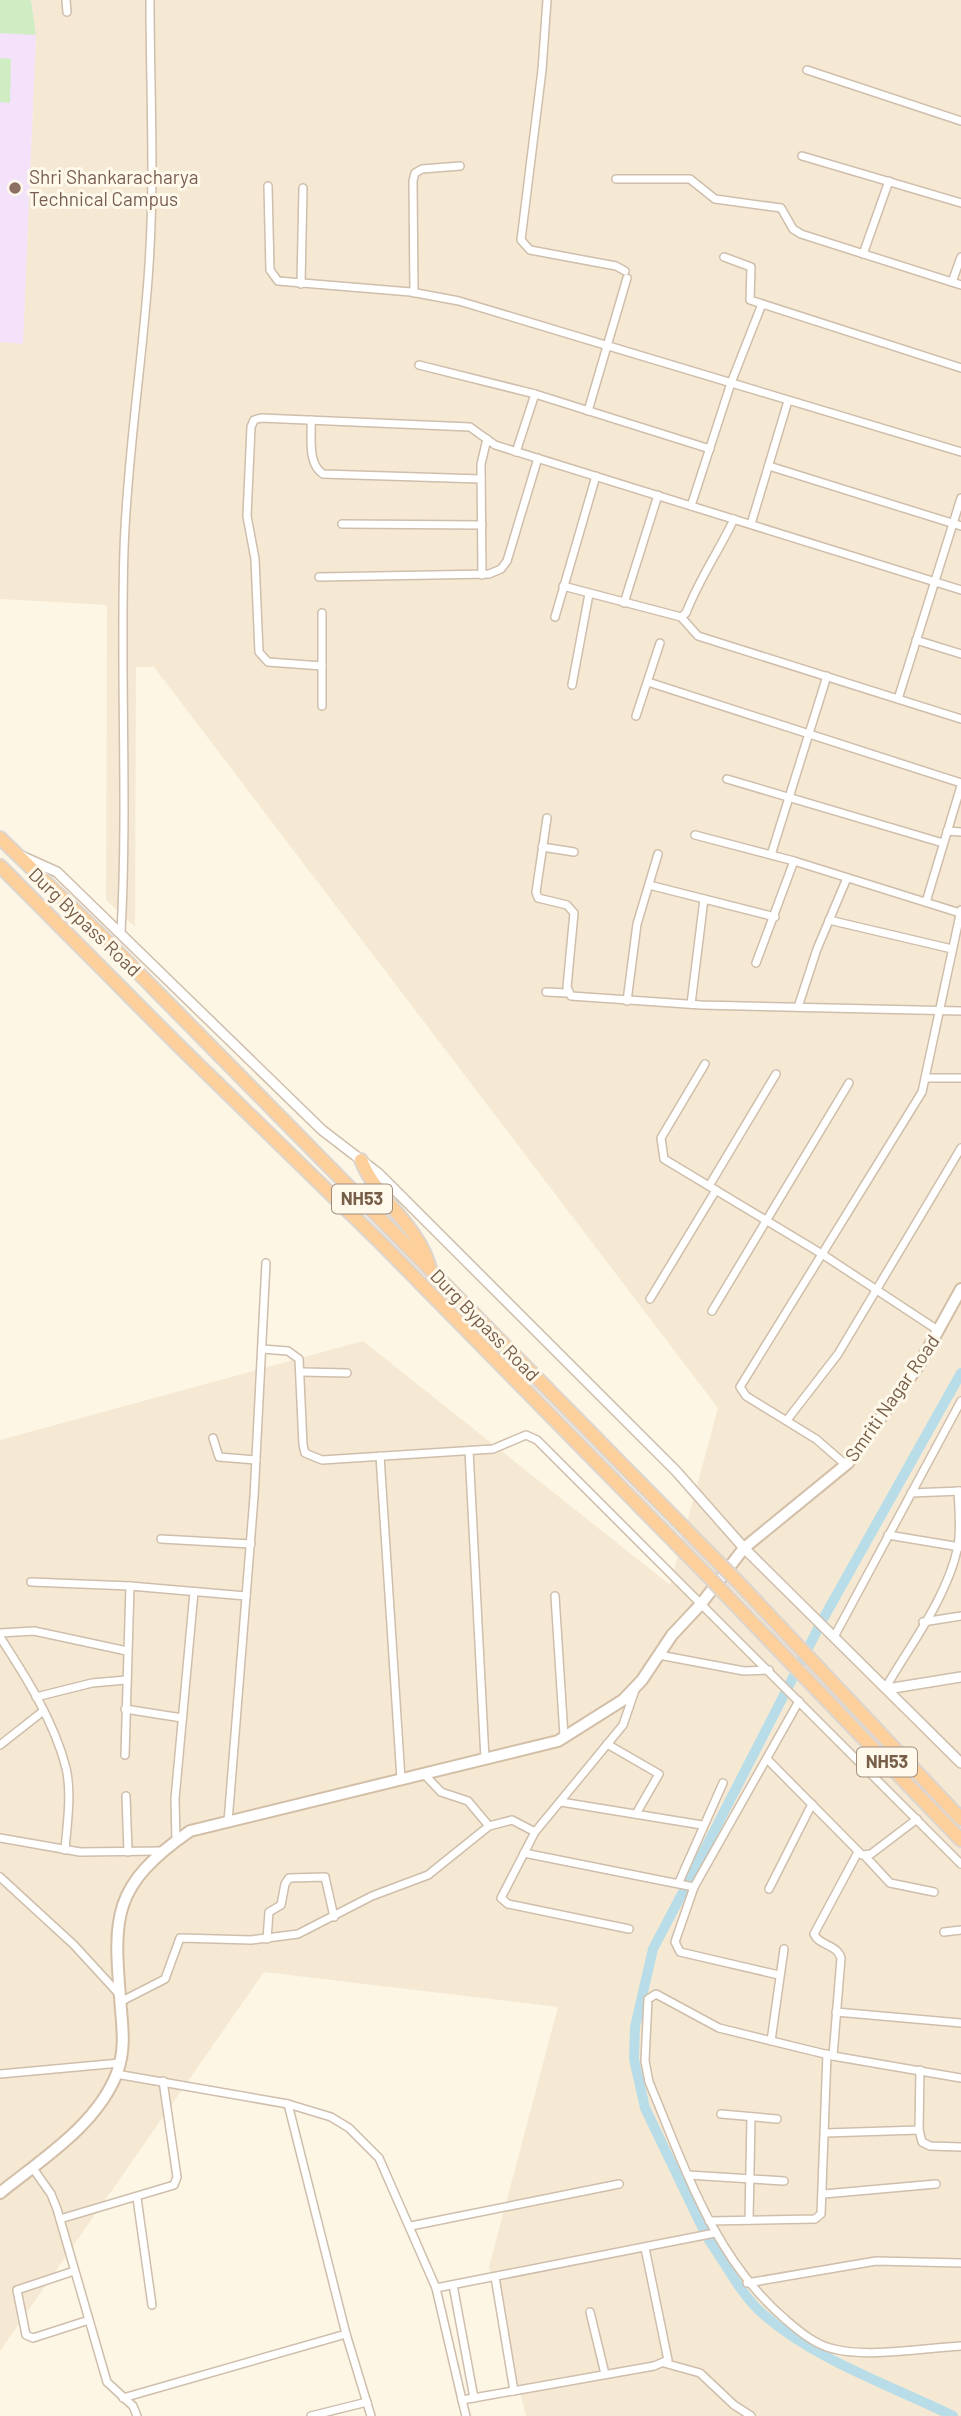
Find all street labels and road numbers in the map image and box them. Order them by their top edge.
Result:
street label: Durg Bypass Road [25,862,146,981]
road number: NH53 [332,1184,392,1214]
street label: Durg Bypass Road [426,1264,545,1385]
street label: Smriti Nagar Road [839,1330,944,1465]
road number: NH53 [857,1748,917,1777]

